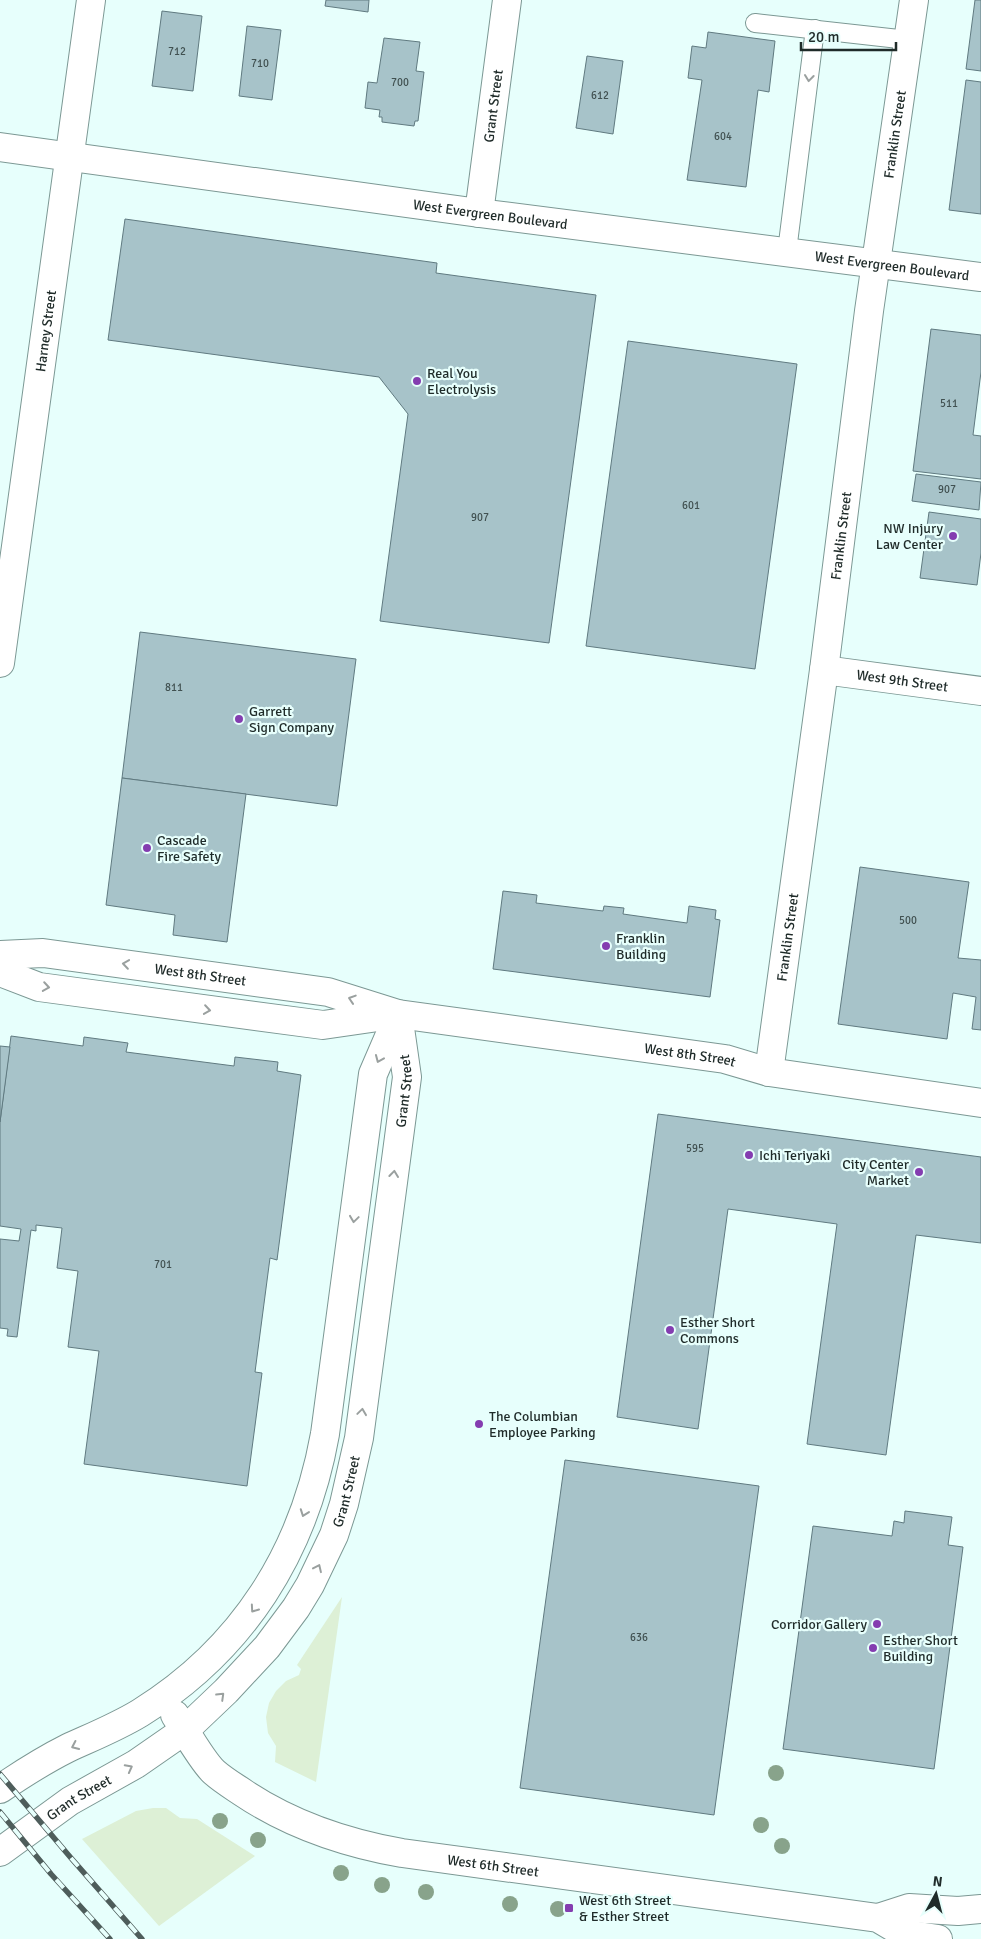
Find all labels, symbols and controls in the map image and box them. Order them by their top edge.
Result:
scale bar [801,20,896,52]
text: 20 m [808,28,839,46]
house number: 712 [168,45,186,58]
house number: 710 [251,57,269,70]
street label: Grant Street [480,68,506,143]
one-way arrow [804,74,815,82]
house number: 700 [391,76,409,89]
house number: 612 [591,89,609,102]
street label: Franklin Street [880,89,909,180]
house number: 604 [714,130,732,143]
street label: West Evergreen Boulevard [412,196,569,233]
street label: West Evergreen Boulevard [814,247,970,284]
street label: Harney Street [32,289,60,373]
place label: Real You Electrolysis [427,365,496,398]
marker: Real You Electrolysis [411,375,423,387]
house number: 511 [940,397,958,410]
house number: 907 [938,483,956,496]
street label: Franklin Street [827,491,855,581]
house number: 601 [682,499,700,512]
house number: 907 [471,511,489,524]
place label: NW Injury Law Center [876,520,944,553]
marker: NW Injury Law Center [947,530,959,542]
street label: West 9th Street [855,666,949,695]
house number: 811 [165,681,183,694]
place label: Garrett Sign Company [249,703,334,736]
marker: Garrett Sign Company [233,713,245,725]
place label: Cascade Fire Safety [157,832,221,865]
marker: Cascade Fire Safety [141,842,153,854]
street label: Franklin Street [773,892,802,982]
house number: 500 [899,914,917,927]
place label: Franklin Building [616,930,666,963]
marker: Franklin Building [600,940,612,952]
one-way arrow [122,959,130,970]
street label: West 8th Street [154,960,247,989]
one-way arrow [42,982,51,992]
one-way arrow [348,995,356,1005]
one-way arrow [203,1004,211,1014]
street label: West 8th Street [643,1040,738,1070]
street label: Grant Street [392,1053,416,1128]
one-way arrow [375,1054,386,1063]
house number: 595 [686,1142,704,1155]
place label: Ichi Teriyaki [759,1147,830,1164]
marker: Ichi Teriyaki [743,1149,755,1161]
place label: City Center Market [842,1156,910,1189]
marker: City Center Market [913,1166,925,1178]
one-way arrow [388,1170,399,1178]
one-way arrow [349,1215,359,1223]
house number: 701 [154,1258,172,1271]
place label: Esther Short Commons [680,1314,755,1347]
marker: Esther Short Commons [664,1324,676,1336]
one-way arrow [356,1408,367,1416]
place label: The Columbian Employee Parking [489,1408,596,1441]
marker: The Columbian Employee Parking [473,1418,485,1430]
street label: Grant Street [329,1454,363,1529]
one-way arrow [300,1508,310,1517]
one-way arrow [312,1564,323,1573]
one-way arrow [251,1603,260,1613]
place label: Corridor Gallery [771,1616,867,1633]
marker: Corridor Gallery [871,1618,883,1630]
house number: 636 [630,1631,648,1644]
place label: Esther Short Building [883,1632,958,1665]
marker: Esther Short Building [867,1642,879,1654]
one-way arrow [215,1693,224,1702]
one-way arrow [71,1739,80,1750]
one-way arrow [124,1764,133,1774]
street label: Grant Street [43,1771,114,1824]
street label: West 6th Street [446,1851,540,1880]
north arrow [911,1869,961,1919]
text: N [932,1873,943,1891]
place label: West 6th Street & Esther Street [579,1892,671,1925]
marker: West 6th Street & Esther Street [563,1902,575,1914]

